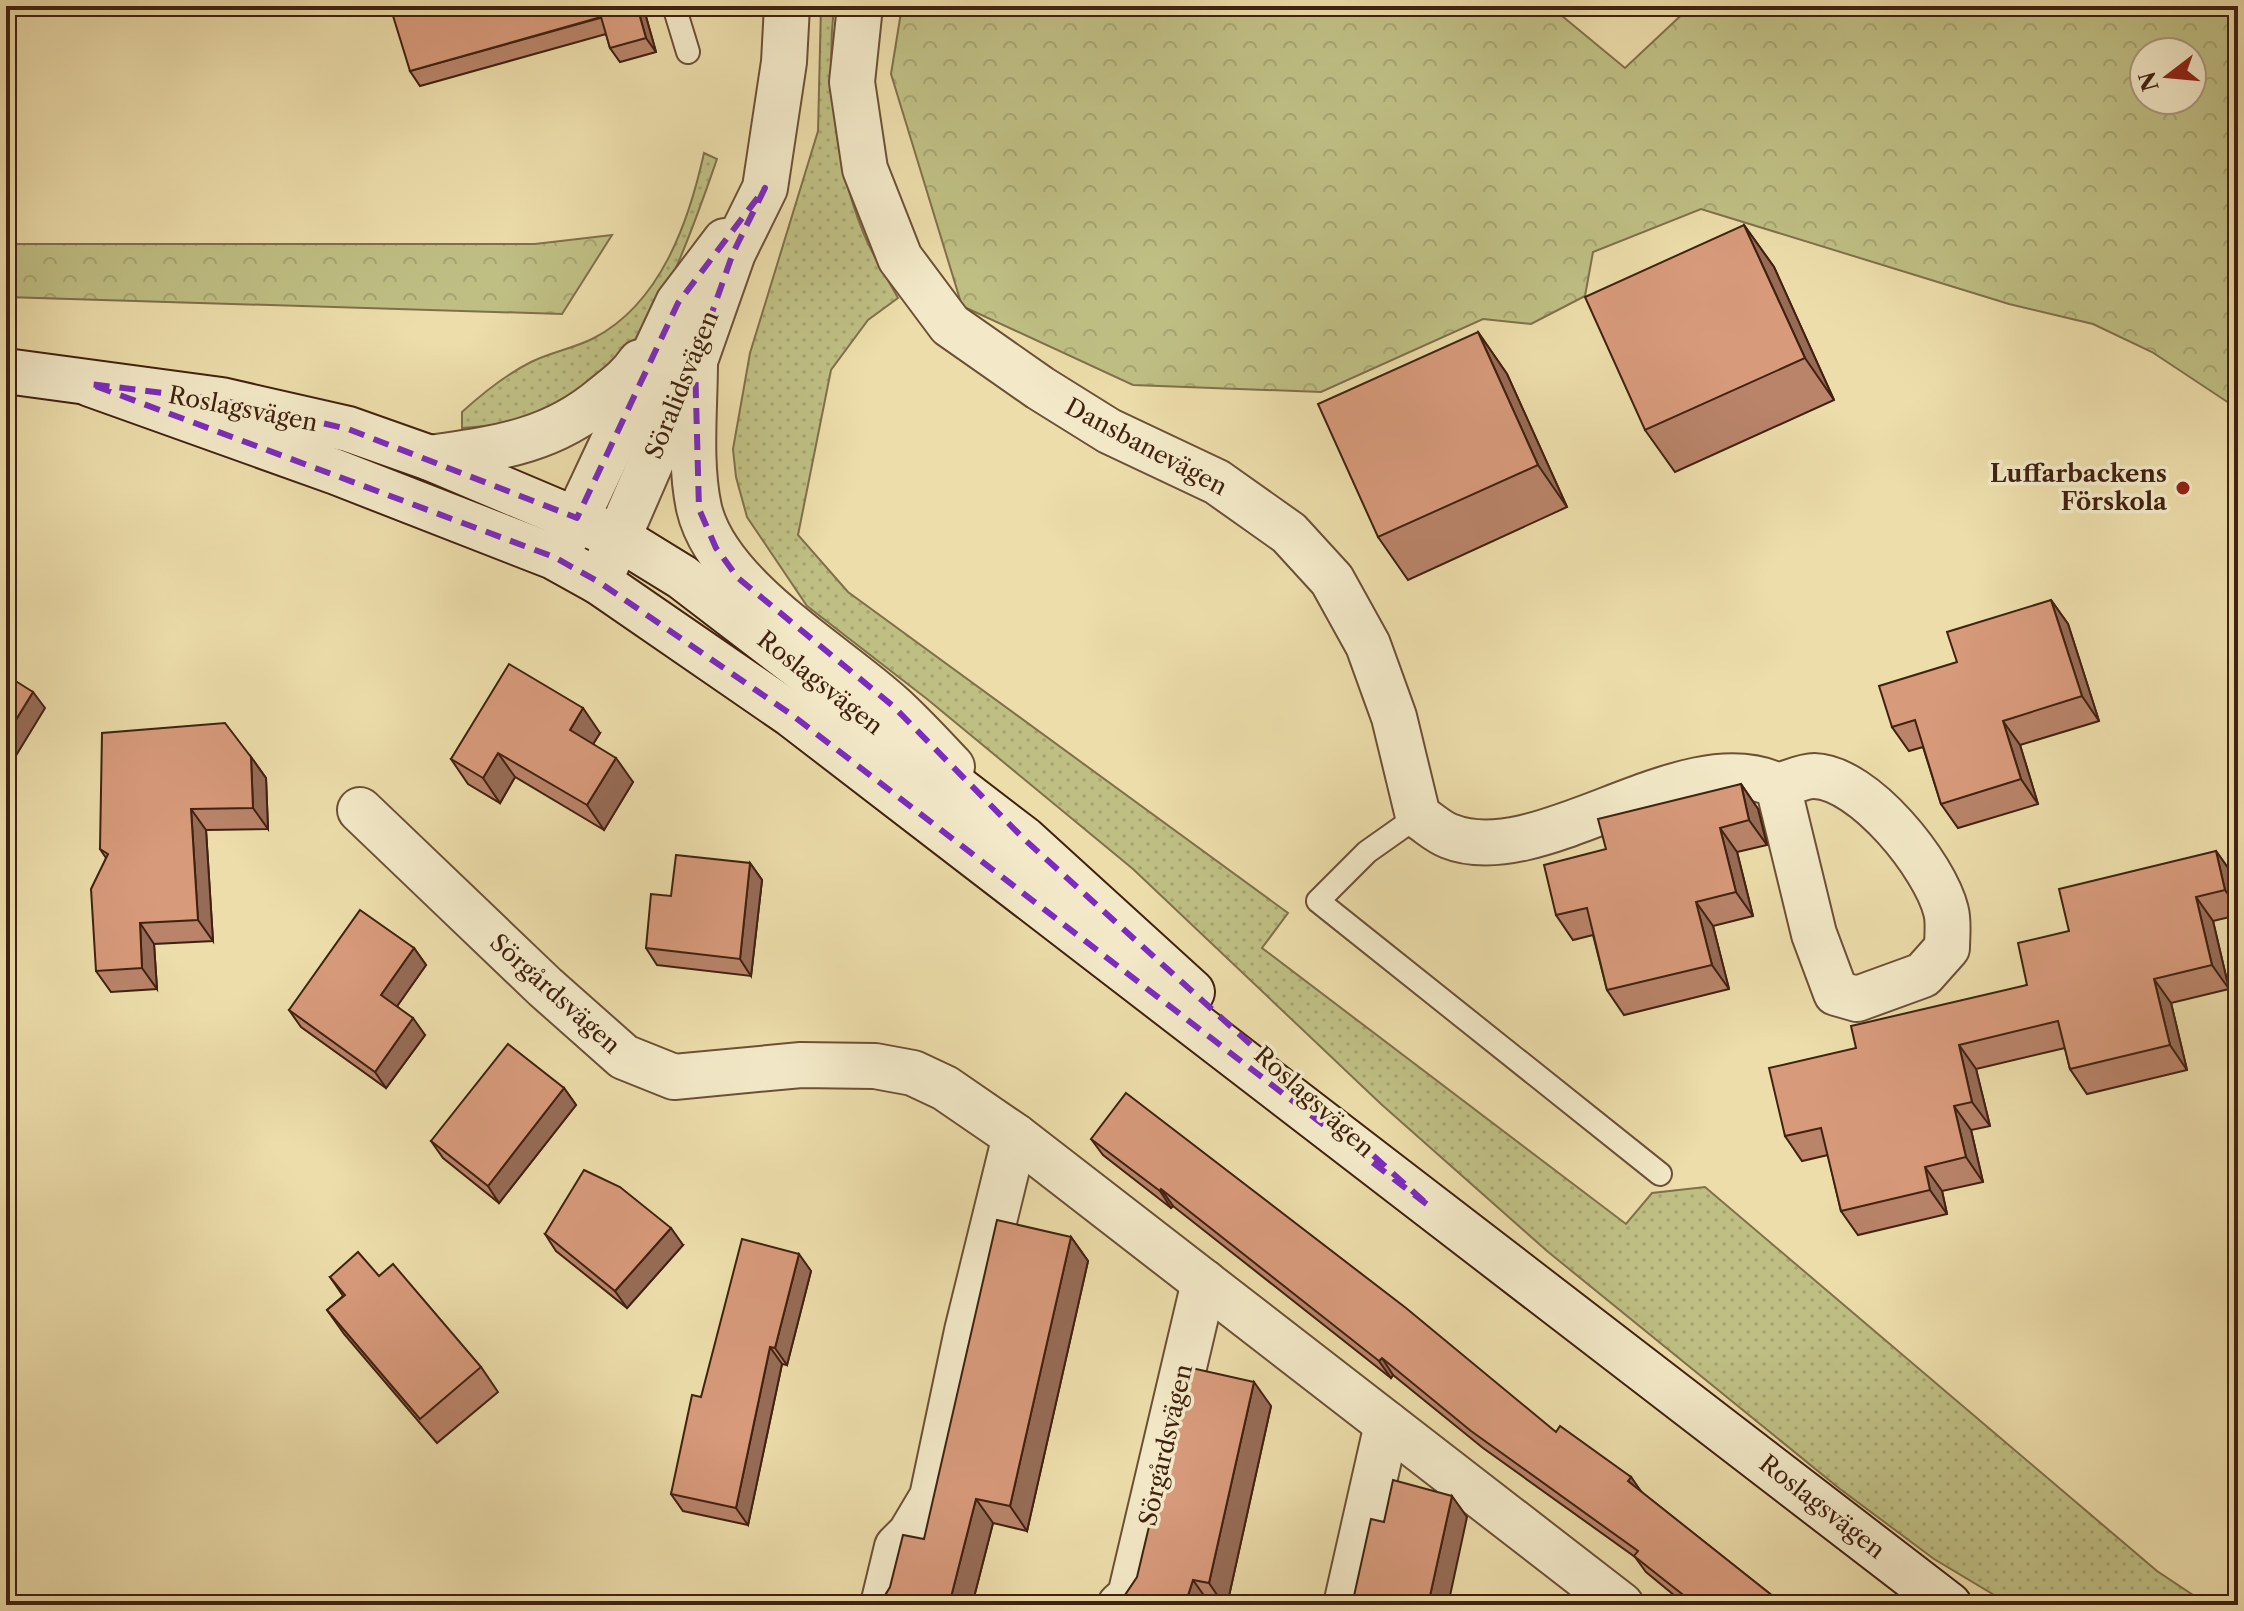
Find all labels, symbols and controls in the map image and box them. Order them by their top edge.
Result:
north arrow [2128,36,2208,116]
text: N [2134,68,2165,94]
street label: Söralidsvägen [639,307,724,463]
street label: Roslagsvägen [166,380,320,437]
street label: Dansbanevägen [1061,392,1232,501]
place label: Luffarbackens Förskola [1990,459,2168,516]
marker: Luffarbackens Förskola [2174,479,2192,497]
street label: Roslagsvägen [752,625,889,741]
street label: Sörgårdsvägen [484,928,626,1060]
street label: Roslagsvägen [1248,1040,1380,1163]
street label: Sörgårdsvägen [1133,1361,1198,1529]
street label: Roslagsvägen [1754,1449,1891,1565]

